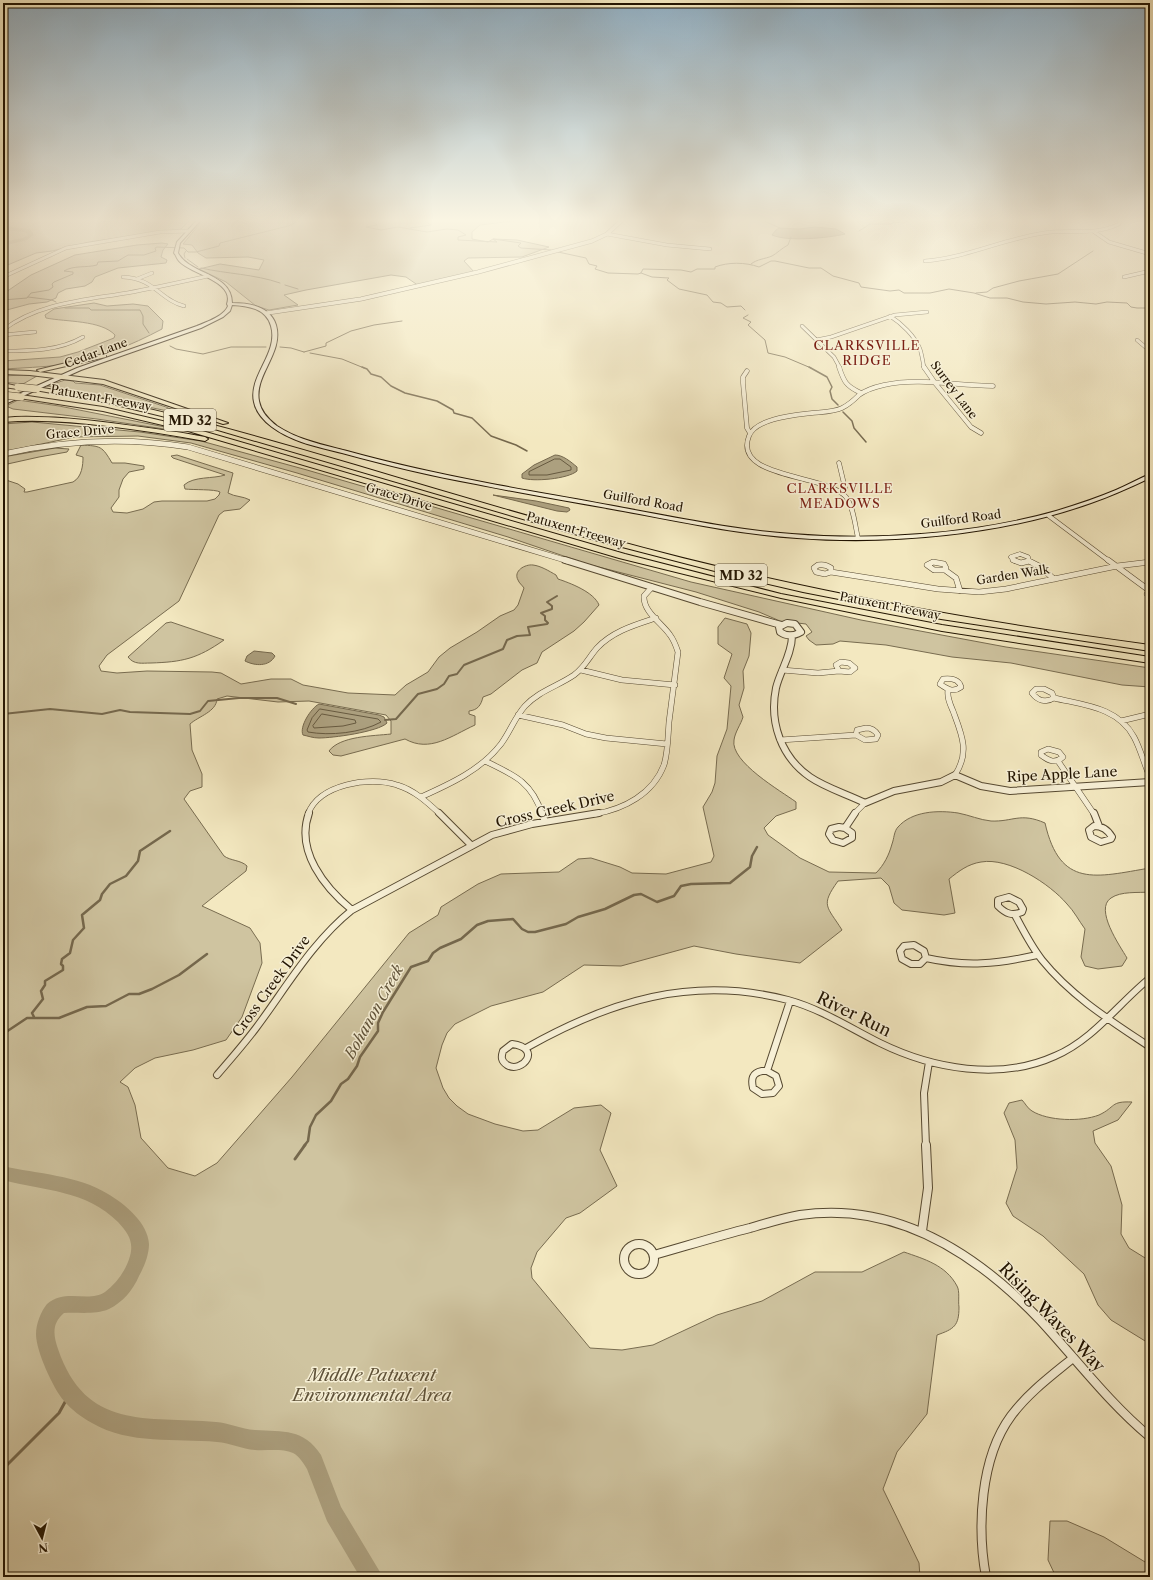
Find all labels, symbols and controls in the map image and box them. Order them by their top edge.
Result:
street label: Cedar Lane [62,334,130,371]
district label: CLARKSVILLE RIDGE [814,337,920,368]
street label: Surrey Lane [928,358,981,422]
street label: Patuxent Freeway [49,381,153,414]
road number: MD 32 [164,409,216,431]
street label: Grace Drive [45,421,115,442]
street label: Grace Drive [364,479,434,514]
district label: CLARKSVILLE MEADOWS [787,480,893,511]
street label: Guilford Road [602,486,685,515]
street label: Guilford Road [920,506,1003,531]
street label: Patuxent Freeway [525,508,628,551]
street label: Garden Walk [975,561,1052,588]
road number: MD 32 [715,564,767,586]
street label: Patuxent Freeway [838,588,942,623]
street label: Ripe Apple Lane [1006,762,1118,786]
street label: Cross Creek Drive [494,787,616,831]
street label: Cross Creek Drive [228,932,314,1040]
water label: Bohanon Creek [339,961,407,1063]
street label: River Run [813,987,895,1041]
street label: Rising Waves Way [995,1258,1110,1376]
park label: Middle Patuxent Environmental Area [290,1365,452,1405]
north arrow [22,1518,62,1558]
text: N [37,1540,49,1556]

